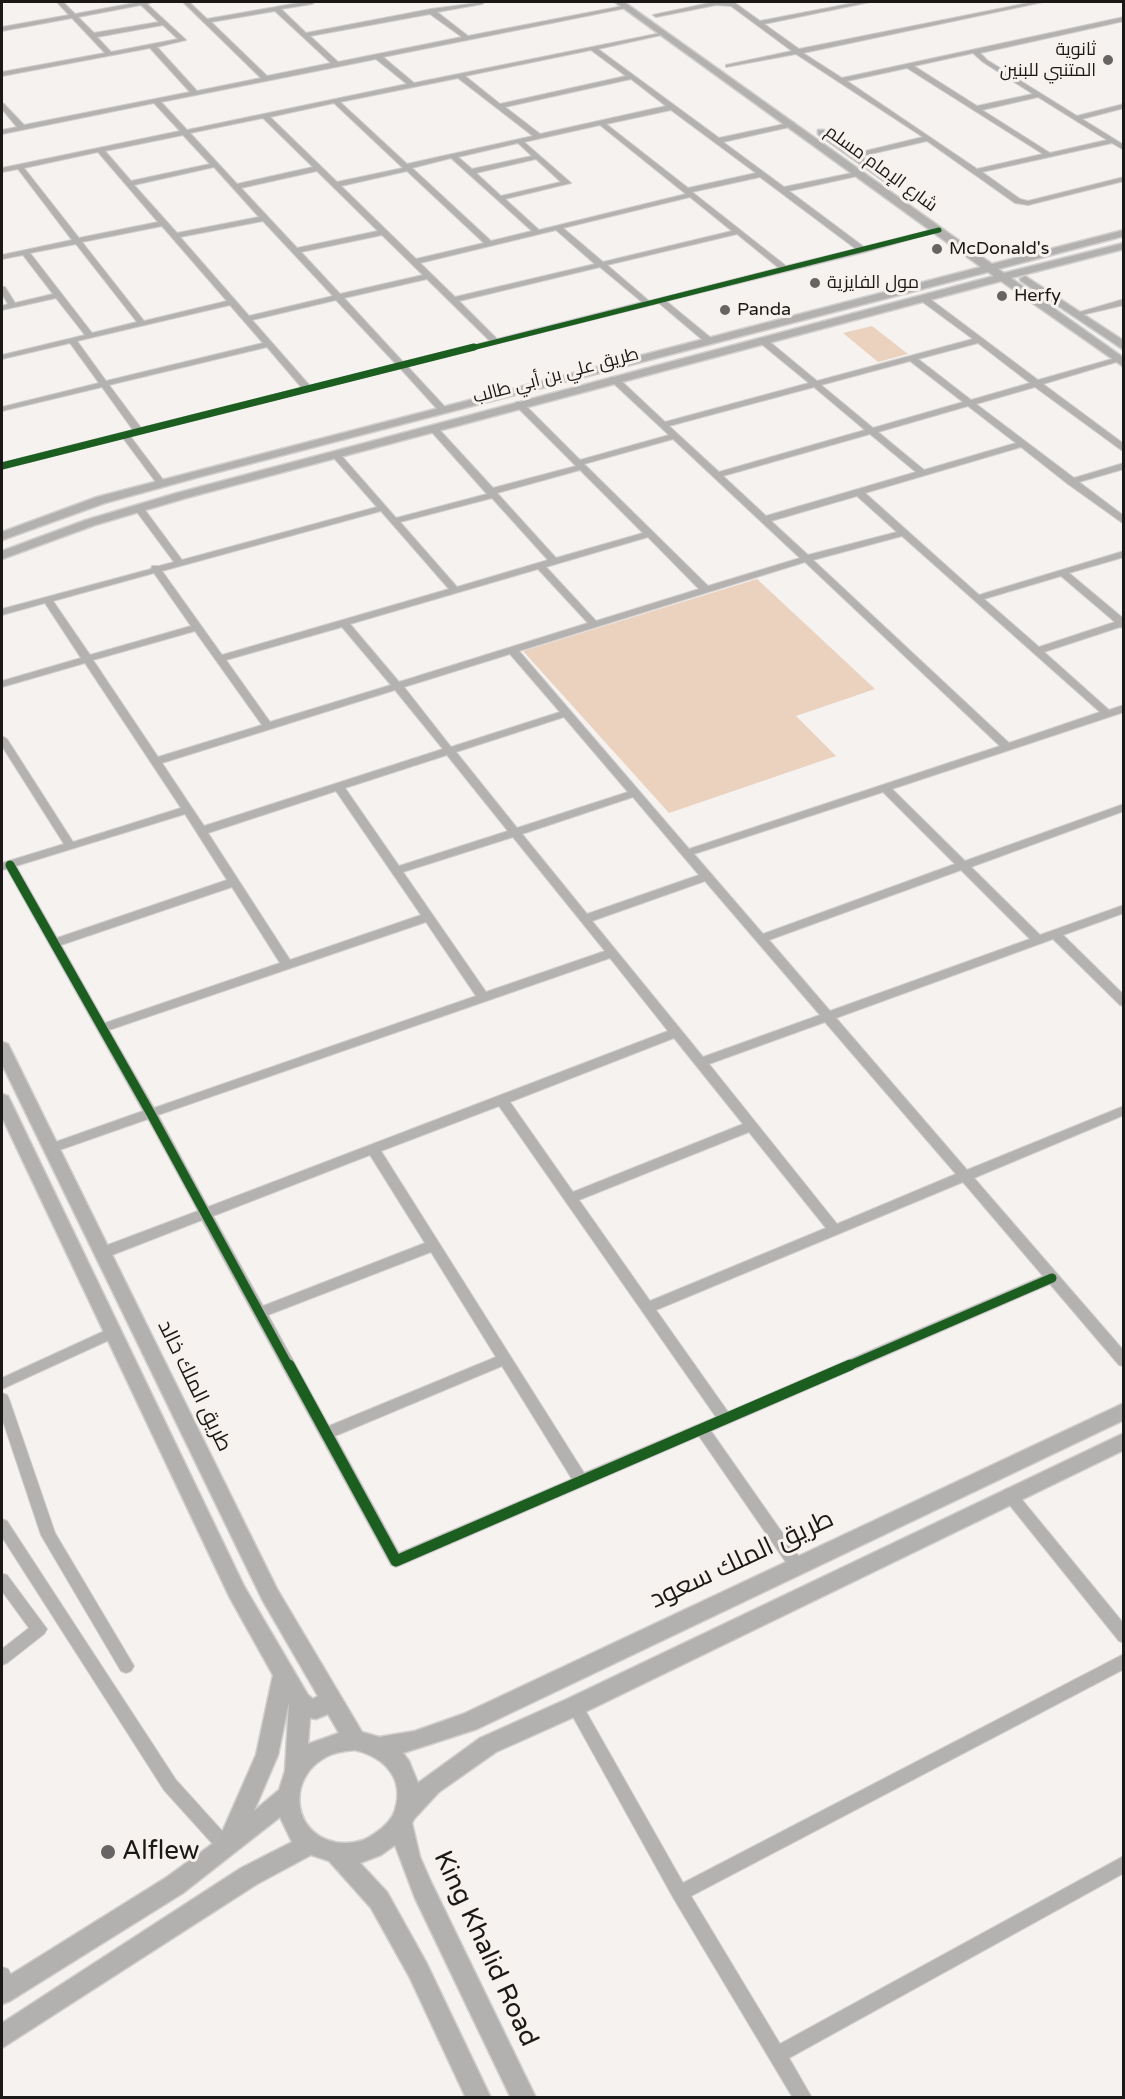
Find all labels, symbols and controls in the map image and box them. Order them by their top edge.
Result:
place label: ثانوية المتنبي للبنين [1000,39,1096,82]
marker: ثانوية المتنبي للبنين [1101,53,1115,67]
street label: شارع الإمام مسلم [821,121,941,217]
place label: McDonald's [949,238,1049,260]
marker: McDonald's [930,242,944,256]
place label: مول الفايزية [827,272,919,294]
marker: مول الفايزية [808,276,822,290]
place label: Herfy [1014,285,1061,307]
marker: Herfy [995,289,1009,303]
place label: Panda [737,299,791,321]
marker: Panda [718,303,732,317]
street label: طريق علي بن أبي طالب [471,343,641,409]
street label: طريق الملك خالد [151,1316,237,1456]
street label: طريق الملك سعود [645,1504,839,1616]
place label: Alflew [122,1836,199,1868]
marker: Alflew [99,1843,117,1861]
street label: King Khalid Road [426,1846,544,2052]

